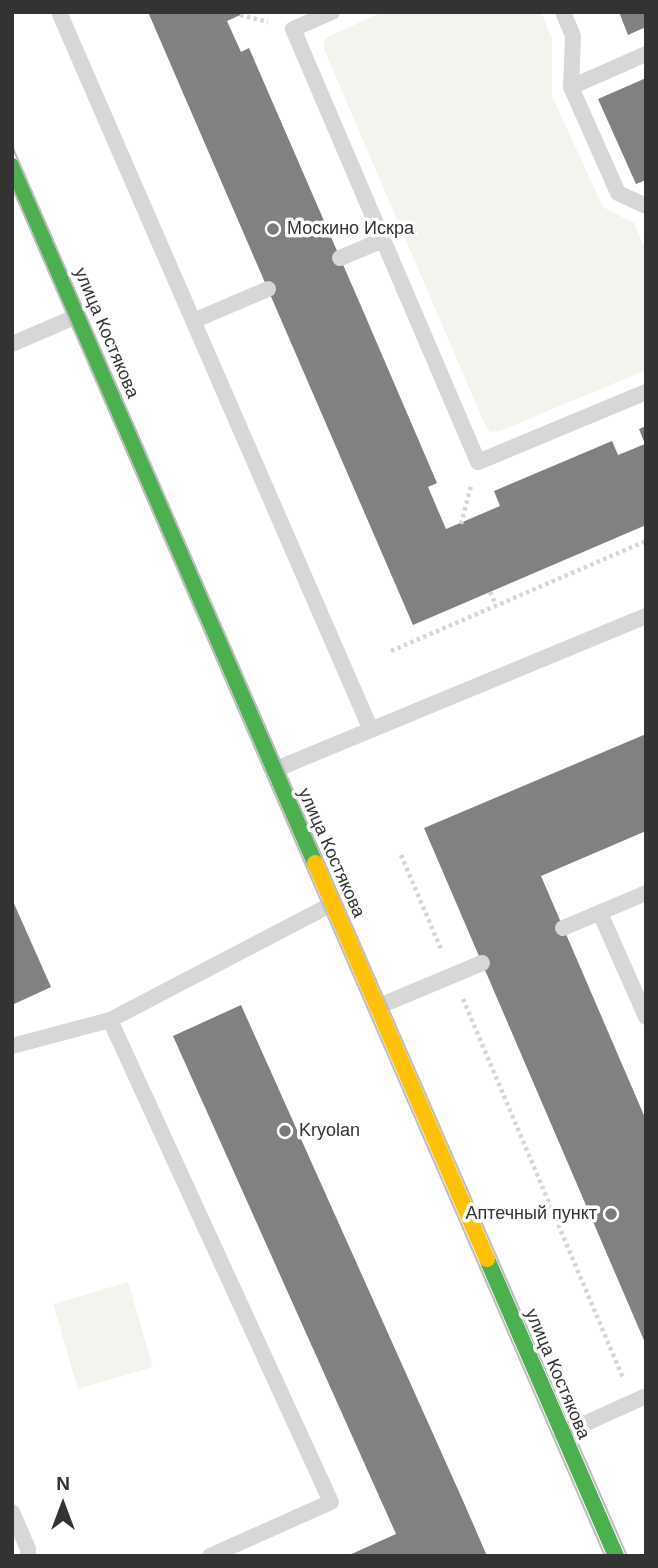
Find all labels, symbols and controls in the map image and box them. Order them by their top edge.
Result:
place label: Москино Искра [287,218,414,240]
marker: Москино Искра [265,221,281,237]
street label: улица Костякова [69,265,143,401]
street label: улица Костякова [293,785,369,921]
place label: Kryolan [299,1120,360,1142]
marker: Kryolan [277,1123,293,1139]
place label: Аптечный пункт [465,1203,597,1225]
marker: Аптечный пункт [603,1206,619,1222]
street label: улица Костякова [520,1306,594,1442]
north arrow [28,1470,98,1540]
text: N [56,1473,70,1494]

